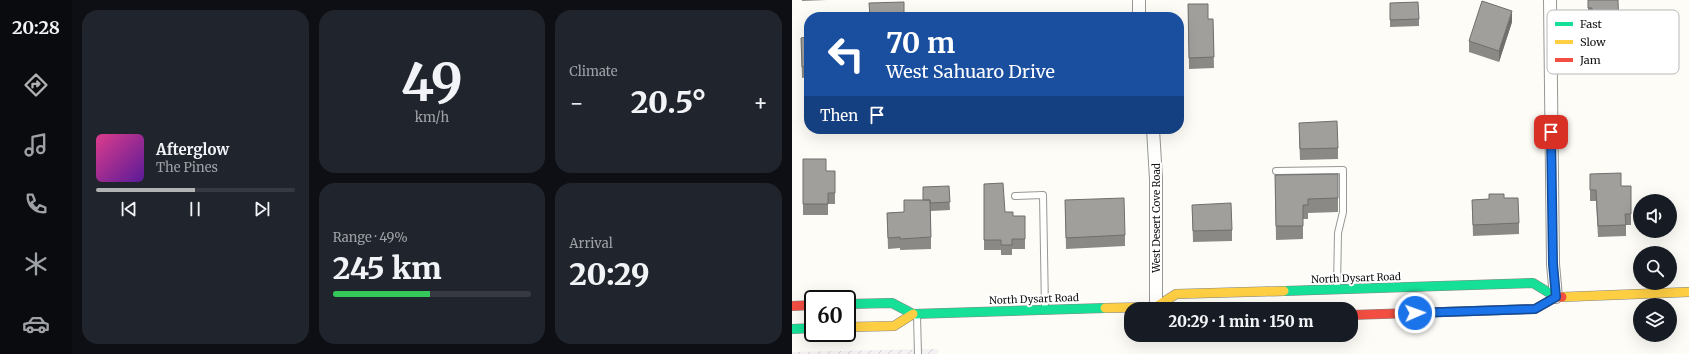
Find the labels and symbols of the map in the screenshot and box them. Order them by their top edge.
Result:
legend [1547,10,1679,74]
text: Fast [1580,17,1603,31]
text: Slow [1580,35,1606,49]
text: Jam [1579,53,1601,67]
pin [1534,115,1568,149]
street label: West Desert Cove Road [1150,163,1163,274]
street label: North Dysart Road [1311,270,1401,286]
speed limit sign: 60 [804,290,856,342]
street label: North Dysart Road [989,291,1079,307]
position arrow [1394,292,1436,334]

